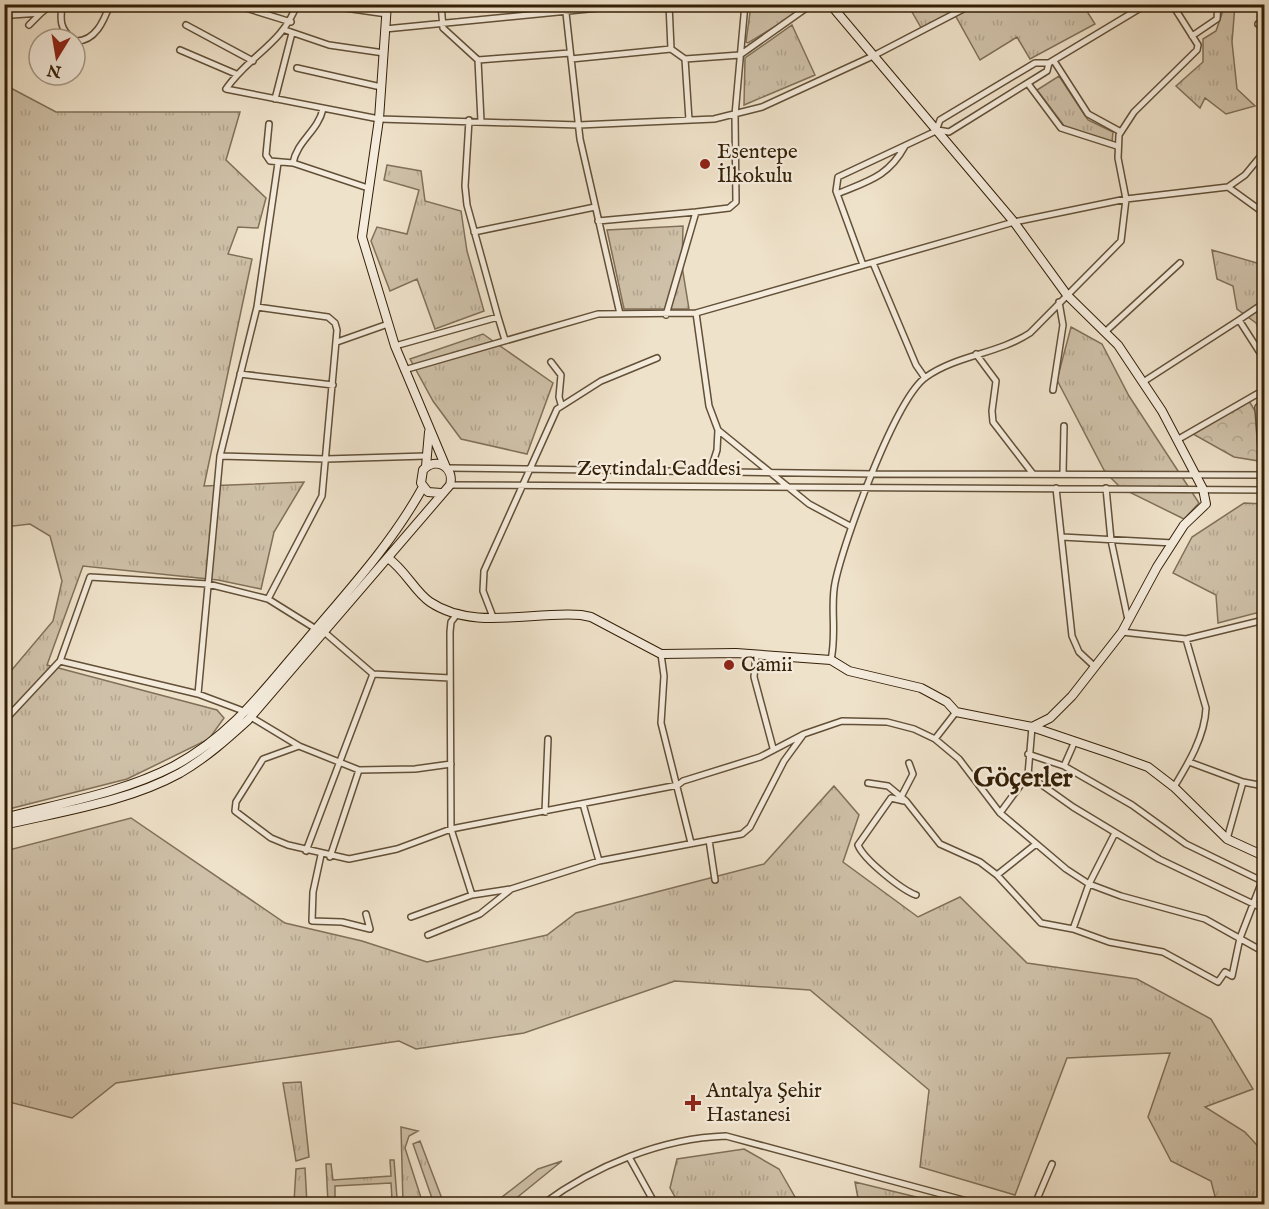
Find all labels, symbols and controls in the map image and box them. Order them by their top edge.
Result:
north arrow [27,27,87,87]
text: N [46,59,64,81]
place label: Esentepe İlkokulu [717,139,798,190]
marker: Esentepe İlkokulu [698,157,712,171]
street label: Zeytindalı Caddesi [577,456,741,483]
place label: Camii [741,652,793,679]
marker: Camii [722,658,736,672]
district label: Göçerler [973,762,1074,796]
place label: Antalya Şehir Hastanesi [705,1078,822,1129]
marker: Antalya Şehir Hastanesi [684,1094,702,1112]

